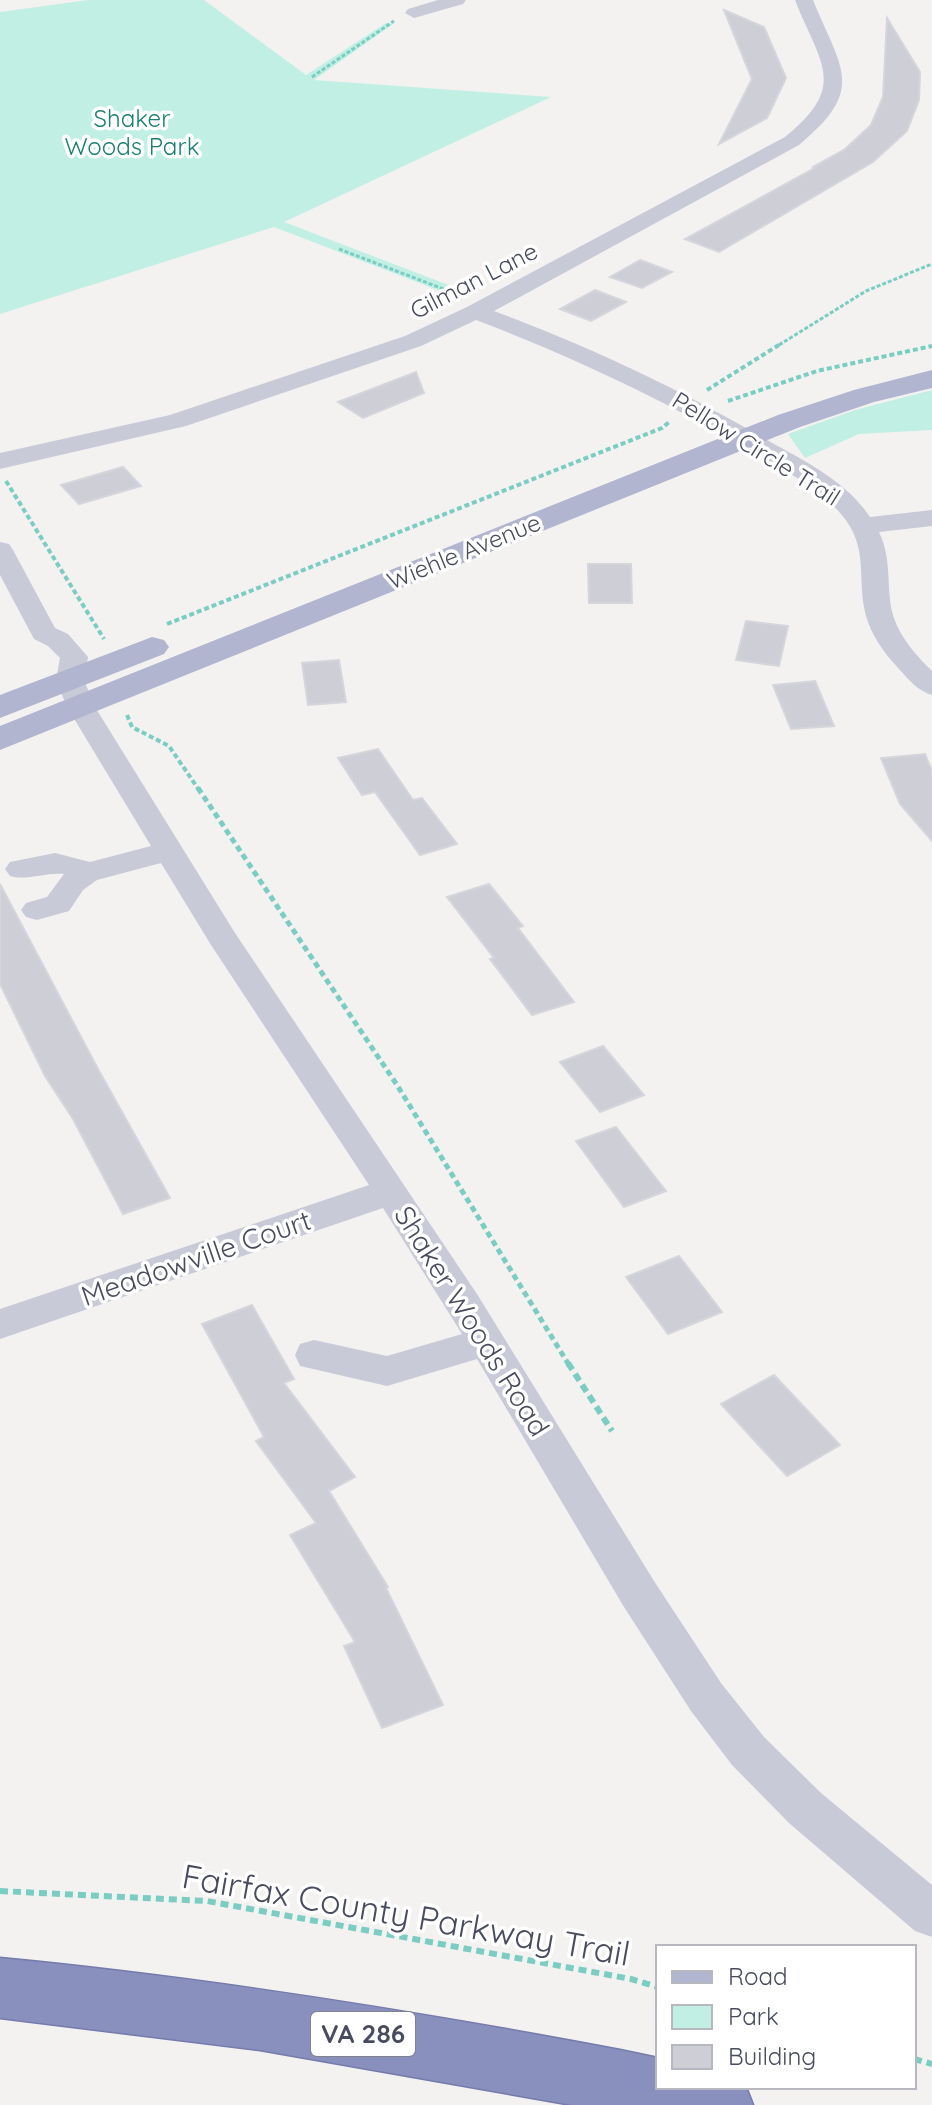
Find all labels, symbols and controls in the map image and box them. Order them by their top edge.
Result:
park label: Shaker Woods Park [65,103,199,161]
street label: Gilman Lane [405,235,542,325]
street label: Pellow Circle Trail [667,385,846,512]
street label: Wiehle Avenue [382,507,545,596]
street label: Shaker Woods Road [387,1199,557,1442]
street label: Meadowville Court [76,1202,315,1313]
street label: Fairfax County Parkway Trail [179,1854,633,1975]
legend [656,1945,916,2089]
text: Road [728,1961,788,1991]
text: Park [728,2001,779,2031]
road number: VA 286 [311,2012,415,2056]
text: Building [728,2041,816,2071]

